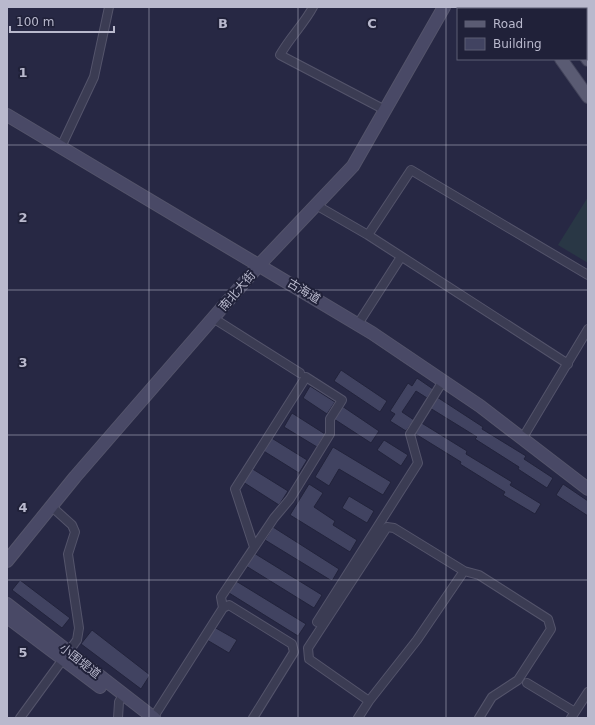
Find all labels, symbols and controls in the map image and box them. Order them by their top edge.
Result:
scale bar [10,8,114,34]
legend [457,8,587,60]
text: 100 m [16,15,54,29]
text: B [218,16,228,31]
text: C [367,16,377,31]
text: Road [493,17,523,31]
text: Building [493,37,542,51]
text: 1 [18,65,28,80]
text: 2 [18,210,28,225]
street label: 南北大街 [216,268,258,314]
street label: 古海道 [285,276,323,306]
text: 3 [18,355,28,370]
text: 4 [18,500,28,515]
street label: 小围堤道 [57,641,103,681]
text: 5 [18,645,28,660]

